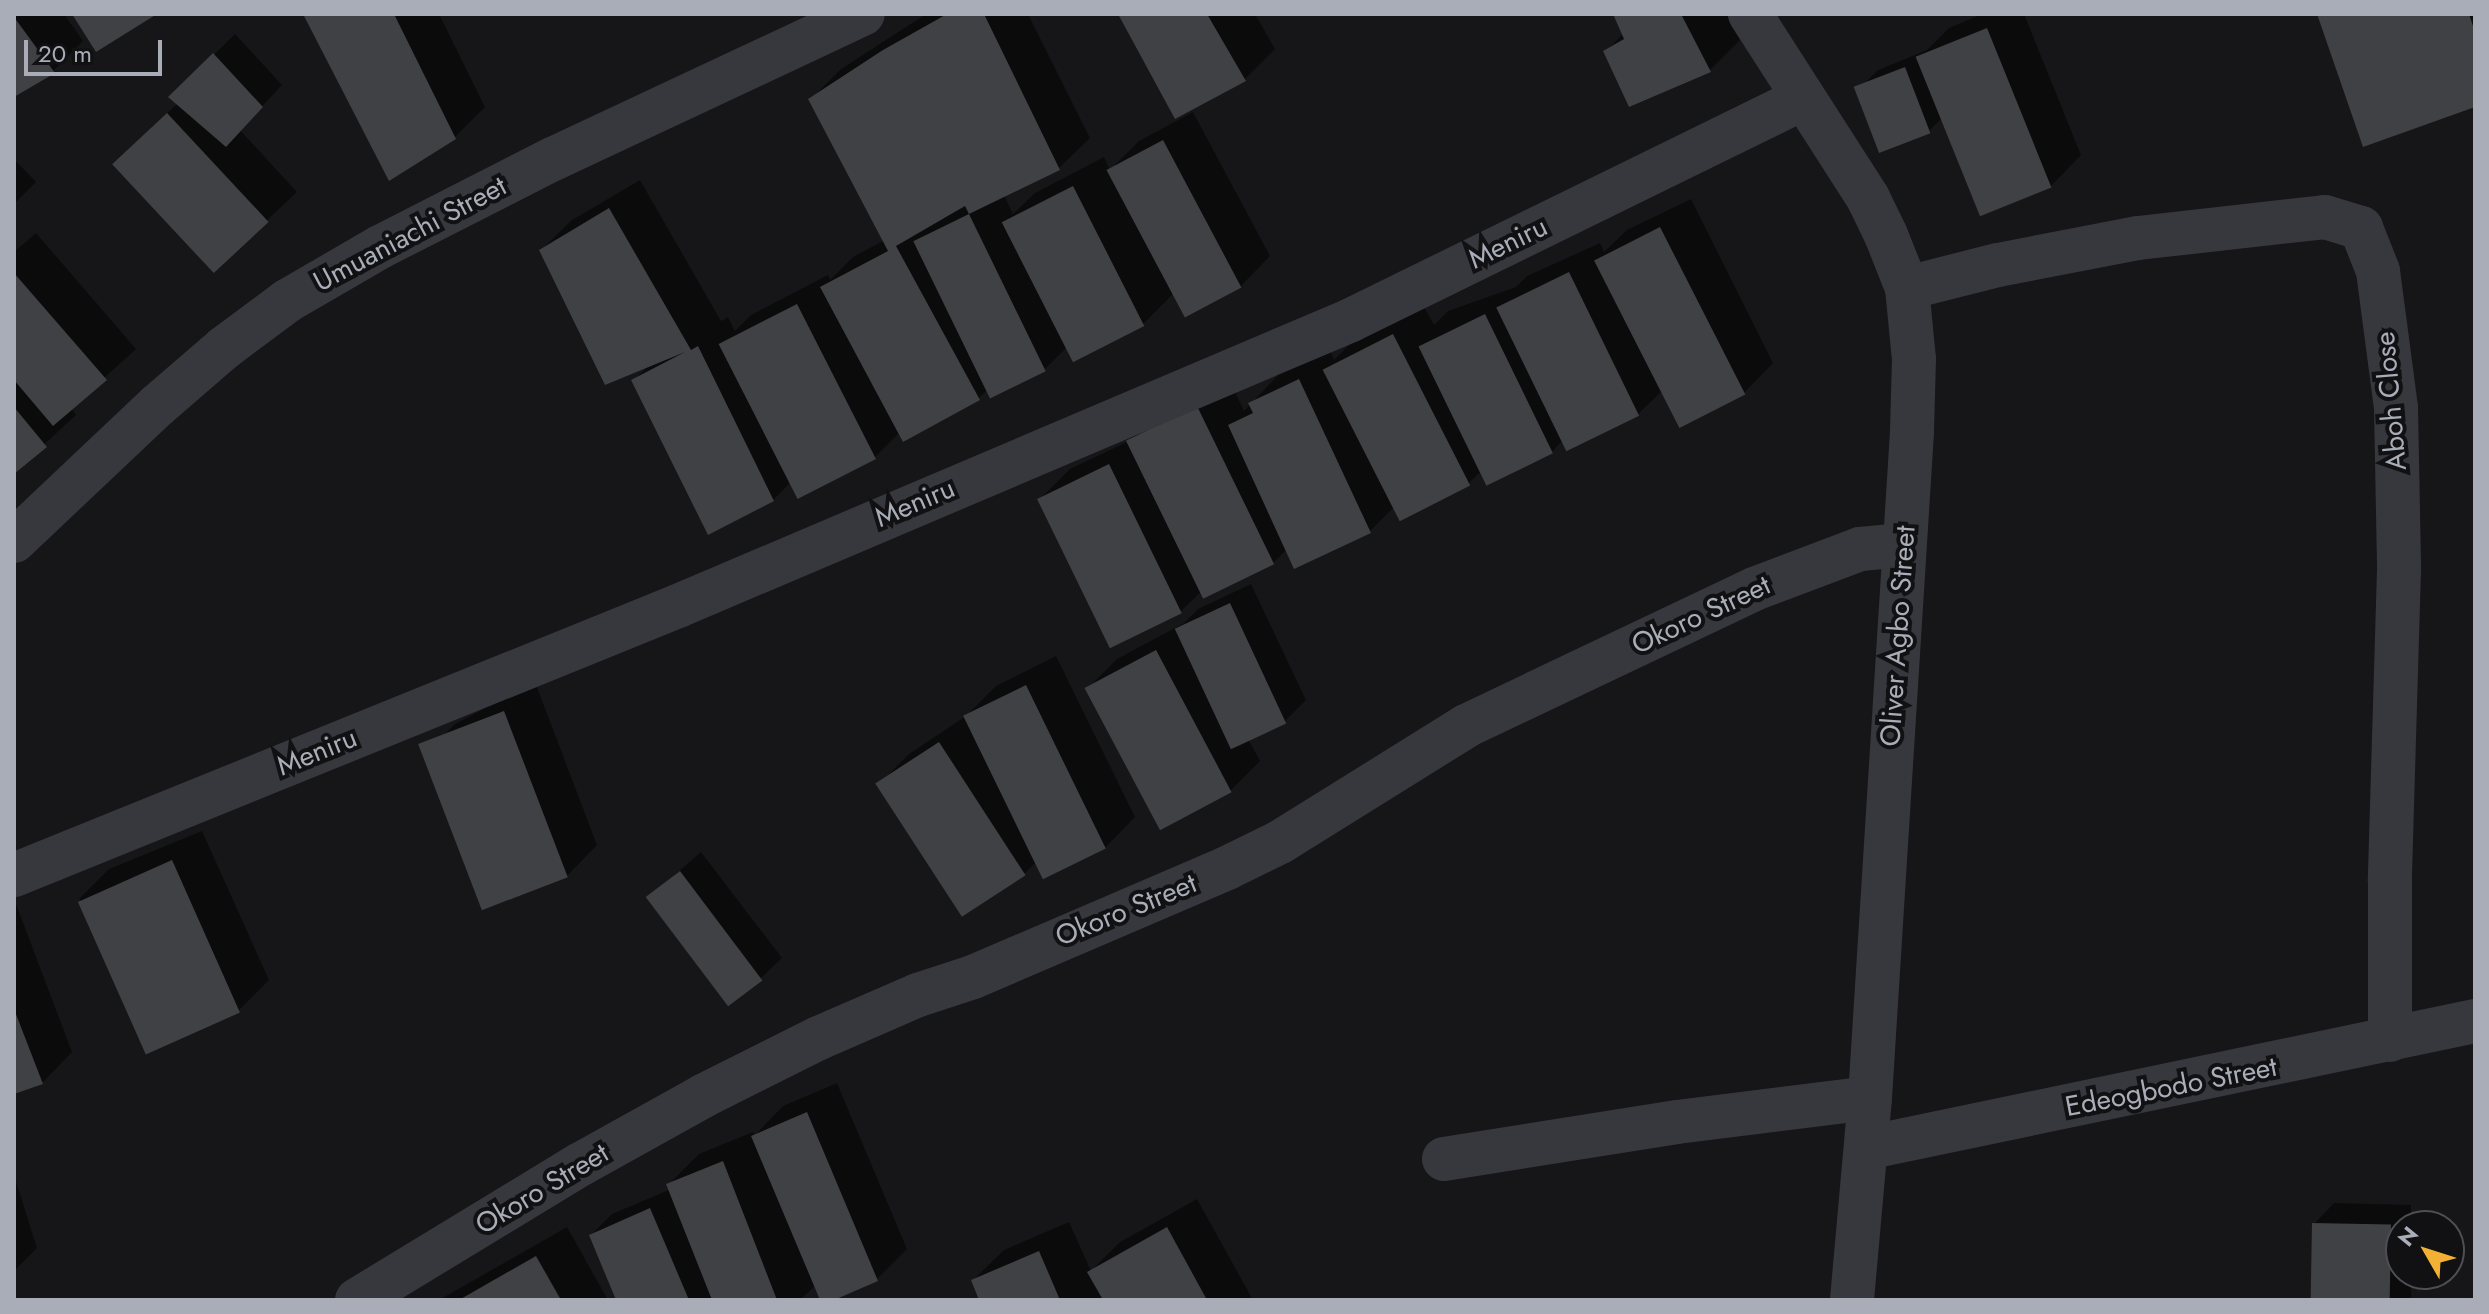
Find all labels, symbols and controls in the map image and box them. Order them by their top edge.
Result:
scale bar [28,24,166,74]
text: 20 m [38,36,92,71]
street label: Umuaniachi Street [308,169,512,299]
street label: Meniru [1463,210,1553,276]
street label: Aboh Close [2368,330,2414,472]
street label: Meniru [870,471,960,535]
street label: Oliver Agbo Street [1874,525,1922,747]
street label: Okoro Street [1626,568,1776,662]
street label: Meniru [272,721,362,783]
street label: Okoro Street [1051,867,1201,953]
street label: Edeogbodo Street [2062,1050,2280,1124]
street label: Okoro Street [469,1136,615,1242]
north arrow [2385,1210,2465,1290]
text: N [2390,1219,2426,1253]

